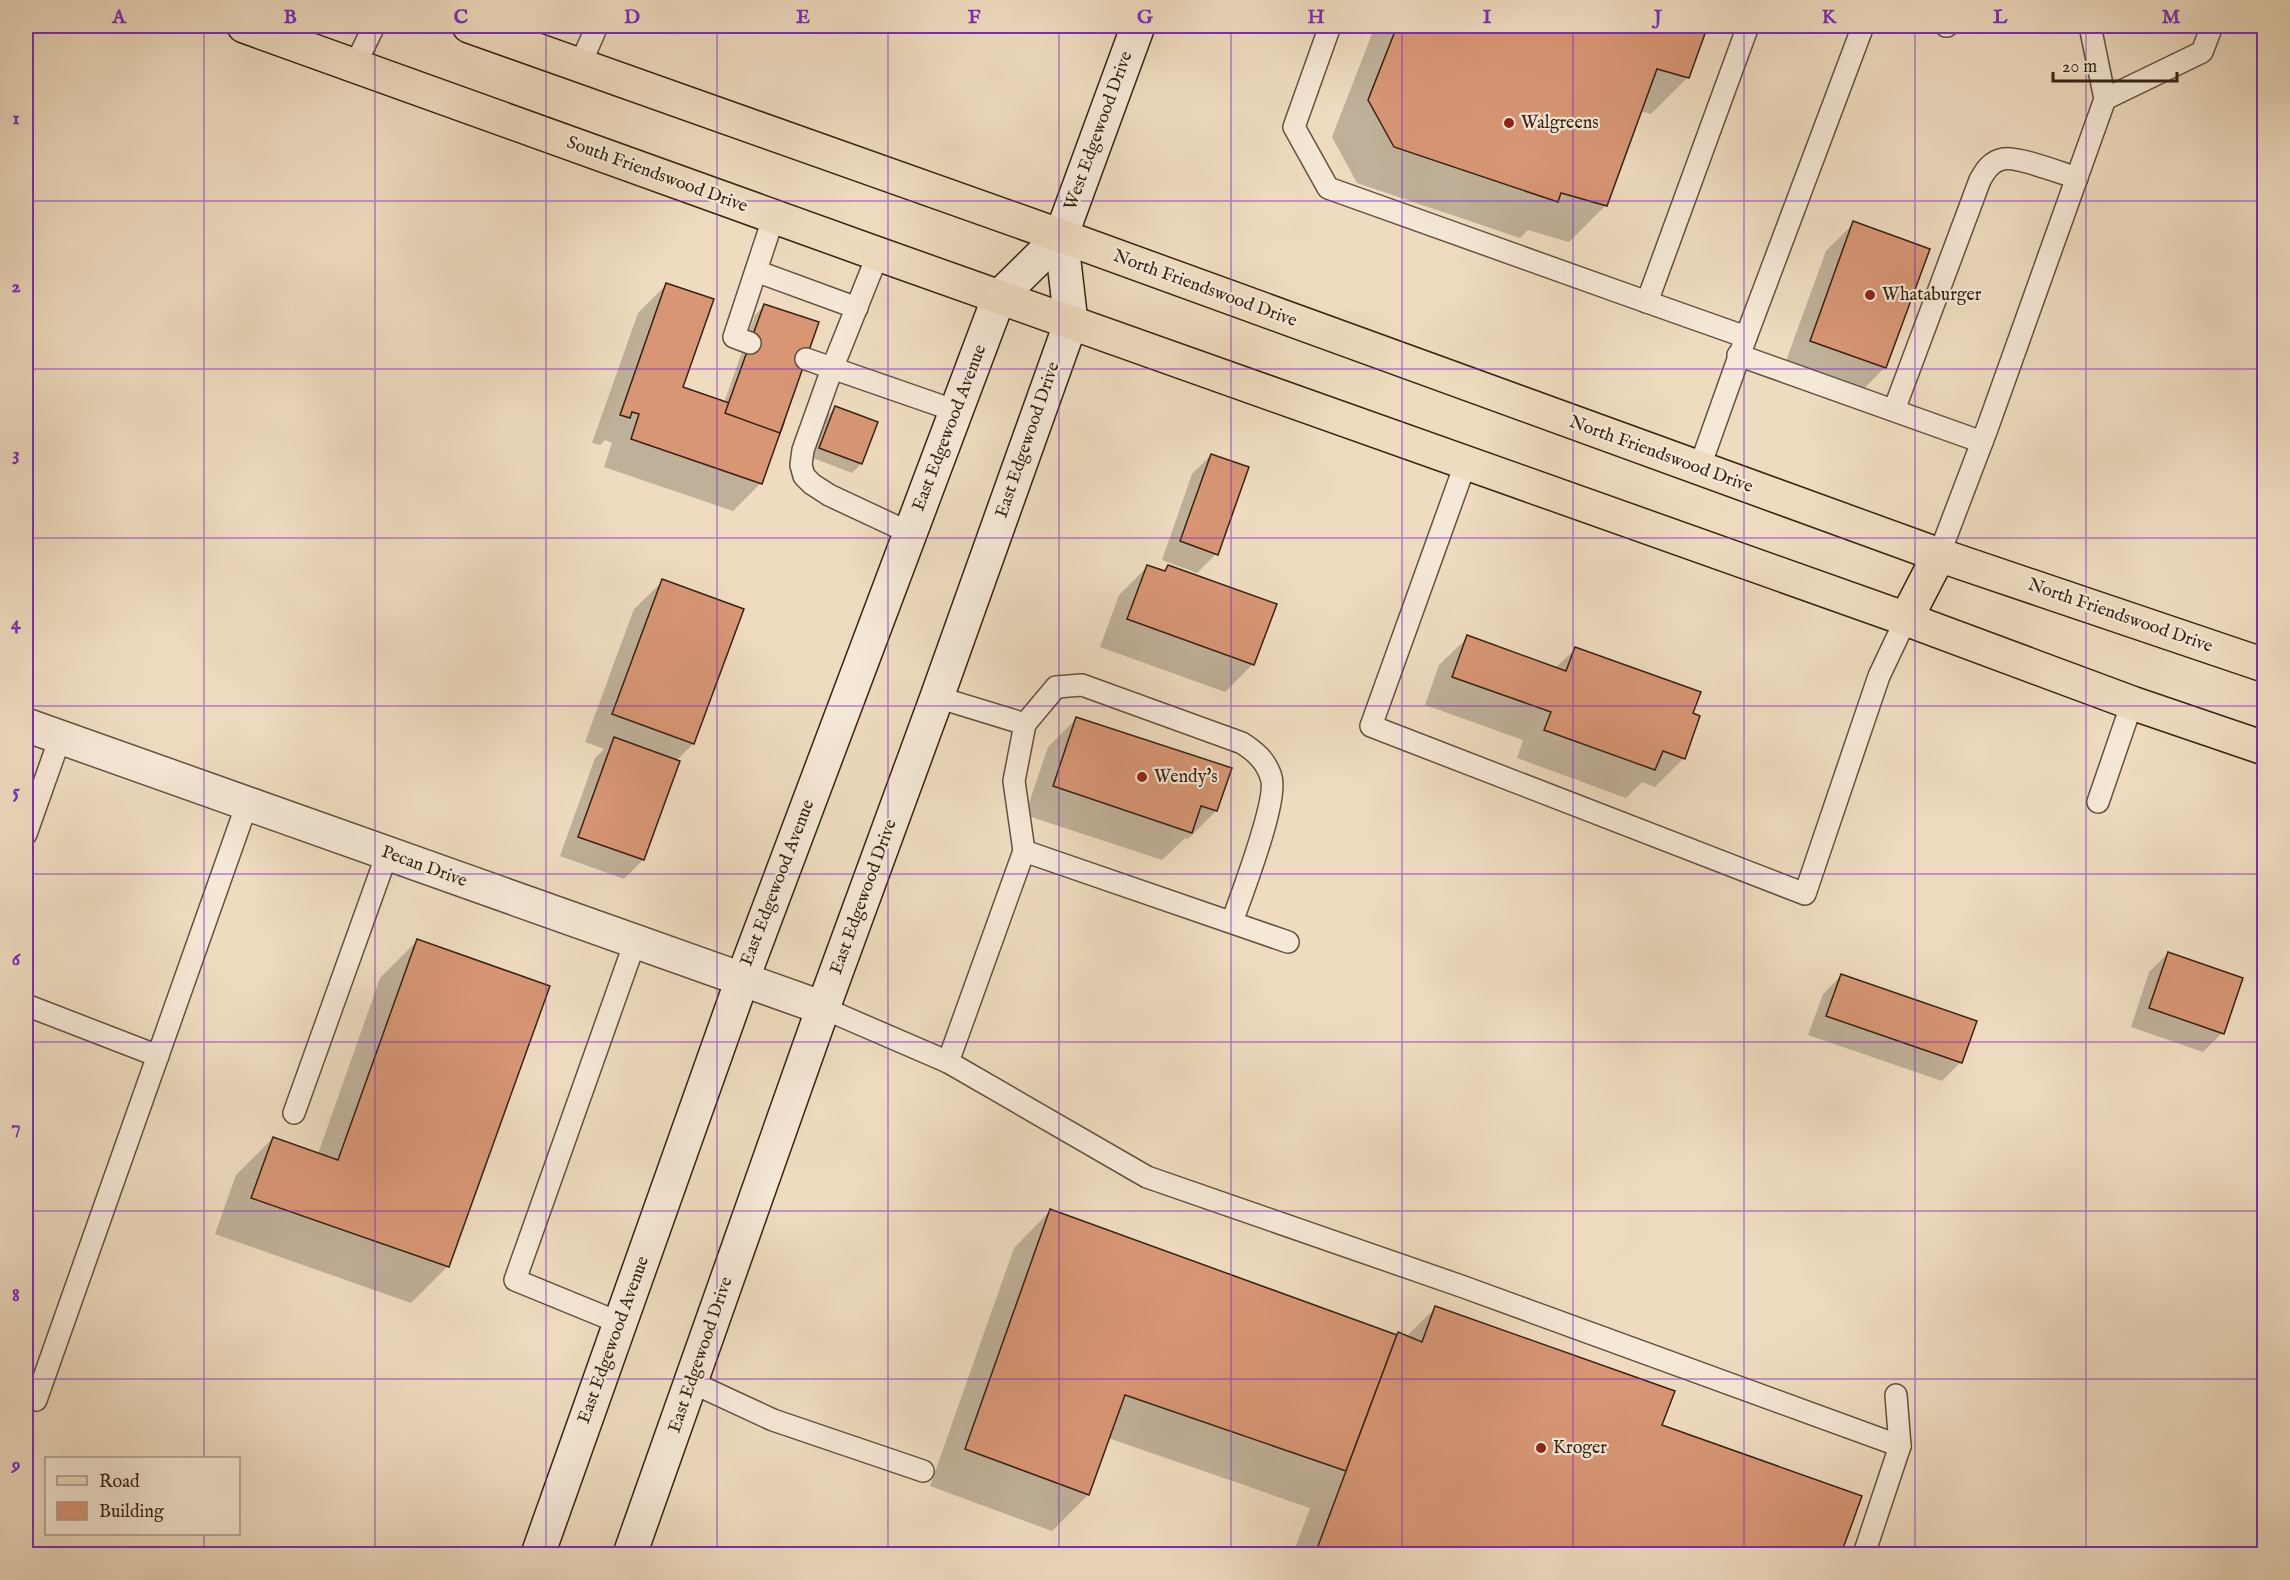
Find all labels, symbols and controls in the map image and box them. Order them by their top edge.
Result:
text: A [111,5,127,30]
text: B [283,5,297,30]
text: C [454,5,468,30]
text: D [624,5,640,30]
text: E [796,5,810,30]
text: F [968,5,981,30]
text: G [1137,5,1154,30]
text: H [1307,5,1325,30]
text: I [1483,5,1492,30]
text: J [1651,5,1663,30]
text: K [1822,5,1838,30]
text: L [1993,5,2008,30]
text: M [2162,5,2181,30]
scale bar [2053,45,2178,83]
street label: West Edgewood Drive [1060,48,1138,214]
text: 20 m [2062,56,2097,79]
text: 1 [12,106,20,131]
place label: Walgreens [1521,112,1599,135]
marker: Walgreens [1502,116,1516,130]
street label: South Friendswood Drive [563,132,751,218]
street label: North Friendswood Drive [1110,245,1300,333]
text: 2 [11,274,21,299]
place label: Whataburger [1882,284,1982,307]
marker: Whataburger [1863,288,1877,302]
street label: East Edgewood Avenue [908,342,992,514]
street label: East Edgewood Drive [991,359,1065,521]
street label: North Friendswood Drive [1566,411,1756,499]
text: 3 [12,442,20,467]
street label: North Friendswood Drive [2025,574,2215,658]
text: 4 [11,611,22,636]
place label: Wendy's [1154,766,1218,789]
marker: Wendy's [1135,770,1149,784]
text: 5 [12,779,20,804]
street label: East Edgewood Avenue [736,797,820,969]
street label: East Edgewood Drive [825,816,903,978]
street label: Pecan Drive [378,841,470,893]
text: 6 [12,947,22,972]
text: 7 [11,1115,21,1140]
street label: East Edgewood Avenue [573,1253,655,1427]
street label: East Edgewood Drive [664,1274,738,1436]
text: 8 [12,1283,20,1308]
place label: Kroger [1553,1437,1607,1460]
marker: Kroger [1534,1441,1548,1455]
text: 9 [11,1452,21,1477]
legend [45,1457,240,1535]
text: Road [99,1471,140,1494]
text: Building [99,1501,164,1524]

